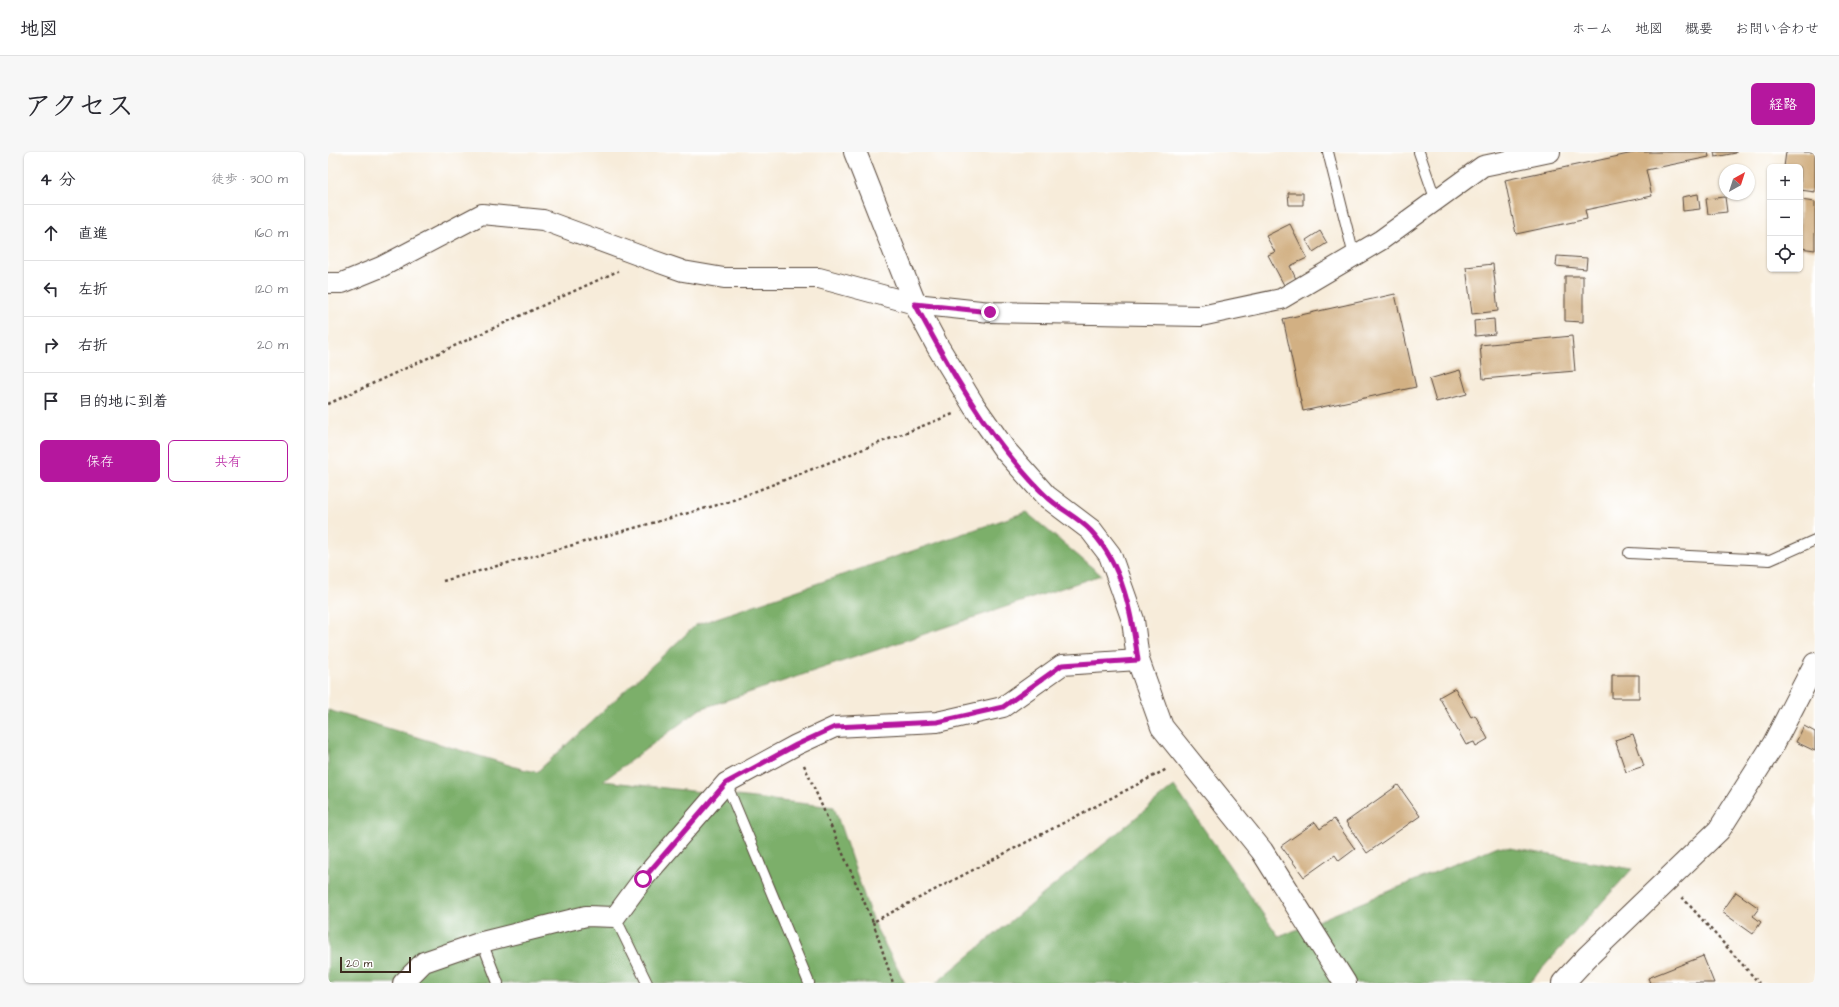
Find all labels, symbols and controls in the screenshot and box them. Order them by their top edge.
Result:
text: 地図 [20,16,58,43]
text: ホーム [1572,19,1613,39]
text: 地図 [1635,19,1663,39]
text: 概要 [1685,19,1713,39]
text: お問い合わせ [1735,19,1819,39]
button: 経路 [1751,83,1815,125]
text: アクセス [24,87,134,126]
north arrow [1719,164,1755,200]
map controls [1767,164,1803,272]
button: + [1767,164,1803,200]
text: 4 分 [40,168,75,192]
text: 徒歩 · 300 m [211,170,288,188]
button: − [1767,200,1803,236]
icon: ahead [40,222,62,244]
text: 直進 [78,223,108,244]
text: 160 m [255,224,288,242]
button: locate [1767,236,1803,272]
icon: left [40,278,62,300]
text: 左折 [78,279,108,300]
text: 120 m [255,280,288,298]
route end [981,303,999,321]
icon: right [40,334,62,356]
text: 右折 [78,335,108,356]
text: 20 m [257,336,288,354]
icon: arrive [40,390,62,412]
text: 目的地に到着 [78,391,168,412]
button: 保存 [40,440,160,482]
button: 共有 [168,440,288,482]
route start [634,870,652,888]
scale bar [340,955,411,974]
text: 20 m [346,956,372,971]

